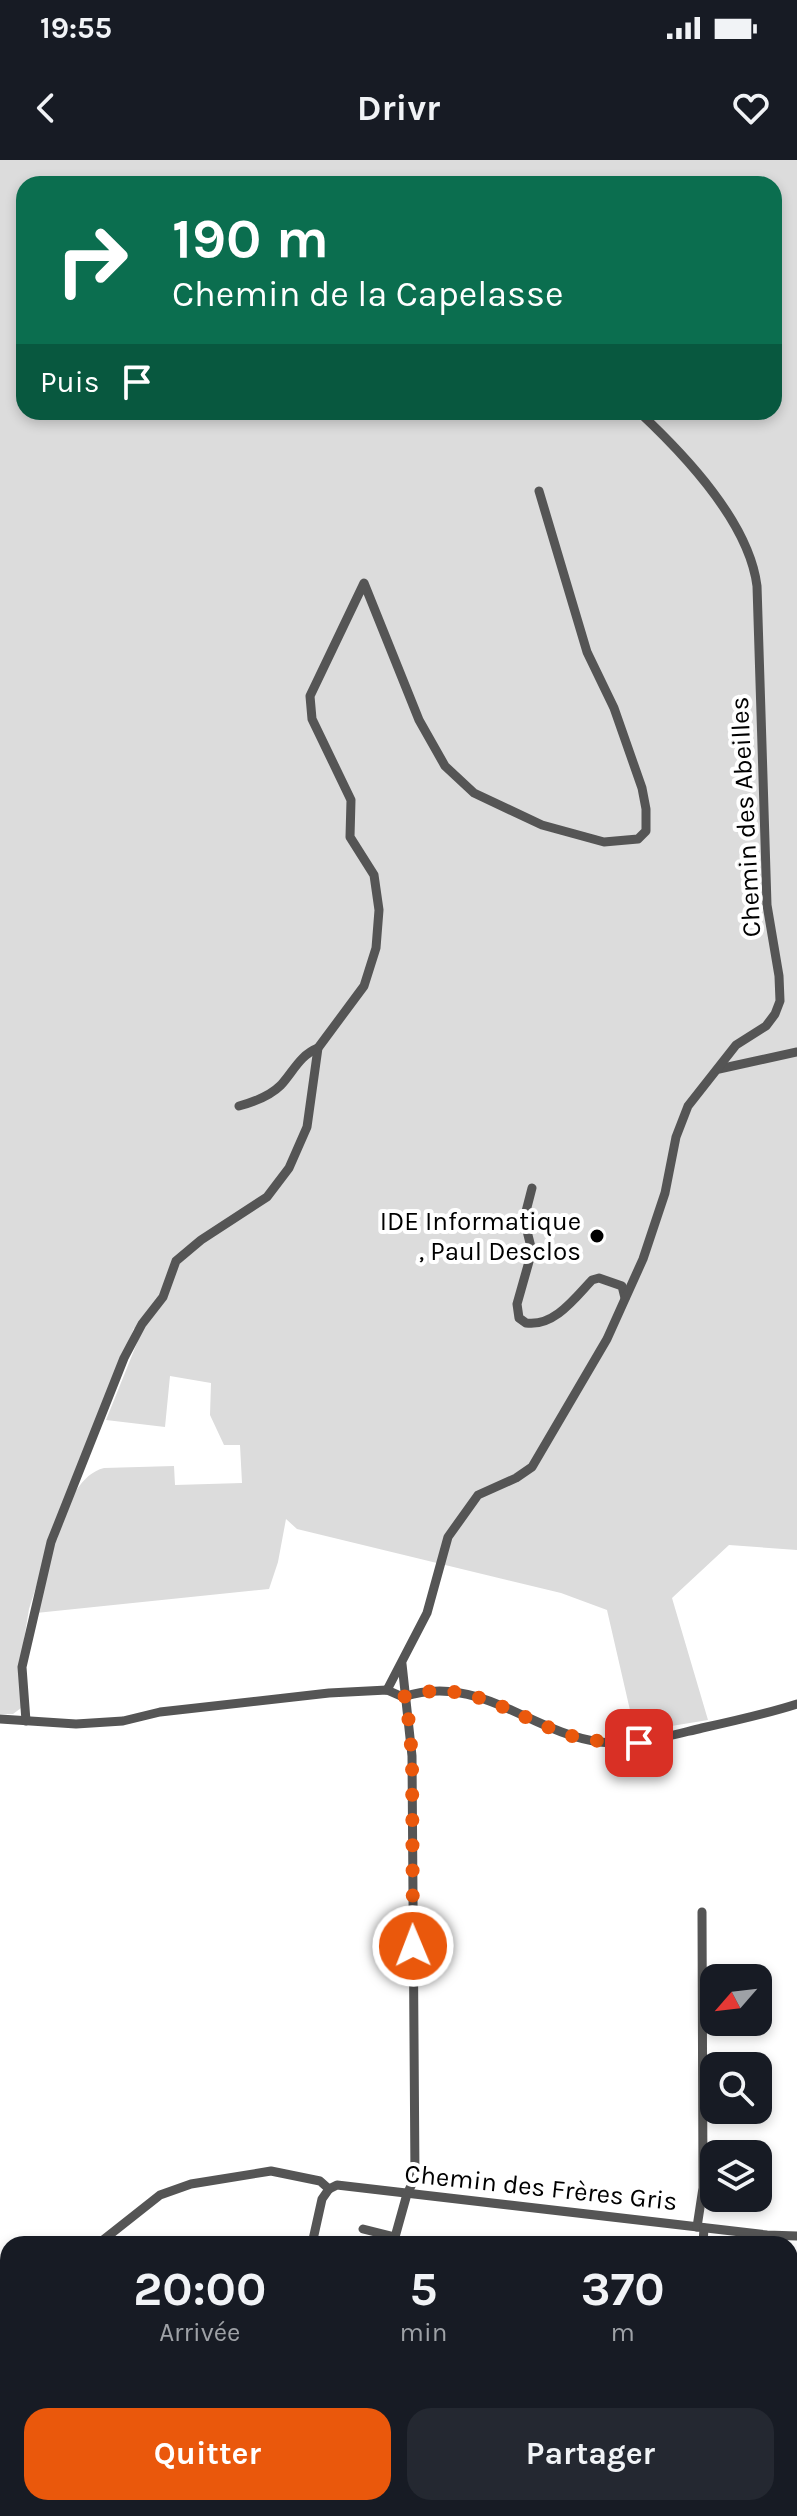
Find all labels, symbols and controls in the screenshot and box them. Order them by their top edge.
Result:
text: 19:55 [40,10,112,46]
icon: back [24,86,68,130]
icon: heart [729,86,773,130]
text: Drivr [357,87,440,129]
text: 190 m [172,206,329,271]
icon: right [40,208,144,312]
text: Chemin de la Capelasse [172,273,563,315]
icon: arrive [115,360,159,404]
text: Puis [40,364,99,400]
street label: Chemin des Abeilles [724,696,767,938]
place label: IDE Informatique , Paul Desclos [380,1206,581,1267]
marker: IDE Informatique , Paul Desclos [588,1227,606,1245]
pin [605,1709,673,1777]
icon: arrive [617,1721,661,1765]
position arrow [371,1904,455,1988]
north arrow [700,1964,772,2036]
map controls [700,1964,772,2212]
button: search [700,2052,772,2124]
button: layers [700,2140,772,2212]
street label: Chemin des Frères Gris [403,2158,679,2217]
text: 20:00 [133,2261,266,2317]
text: 5 [410,2261,437,2317]
text: 370 [581,2261,665,2317]
text: Arrivée [159,2317,240,2348]
text: min [400,2317,447,2348]
text: m [611,2317,635,2348]
button: Quitter [24,2408,391,2500]
button: Partager [407,2408,774,2500]

